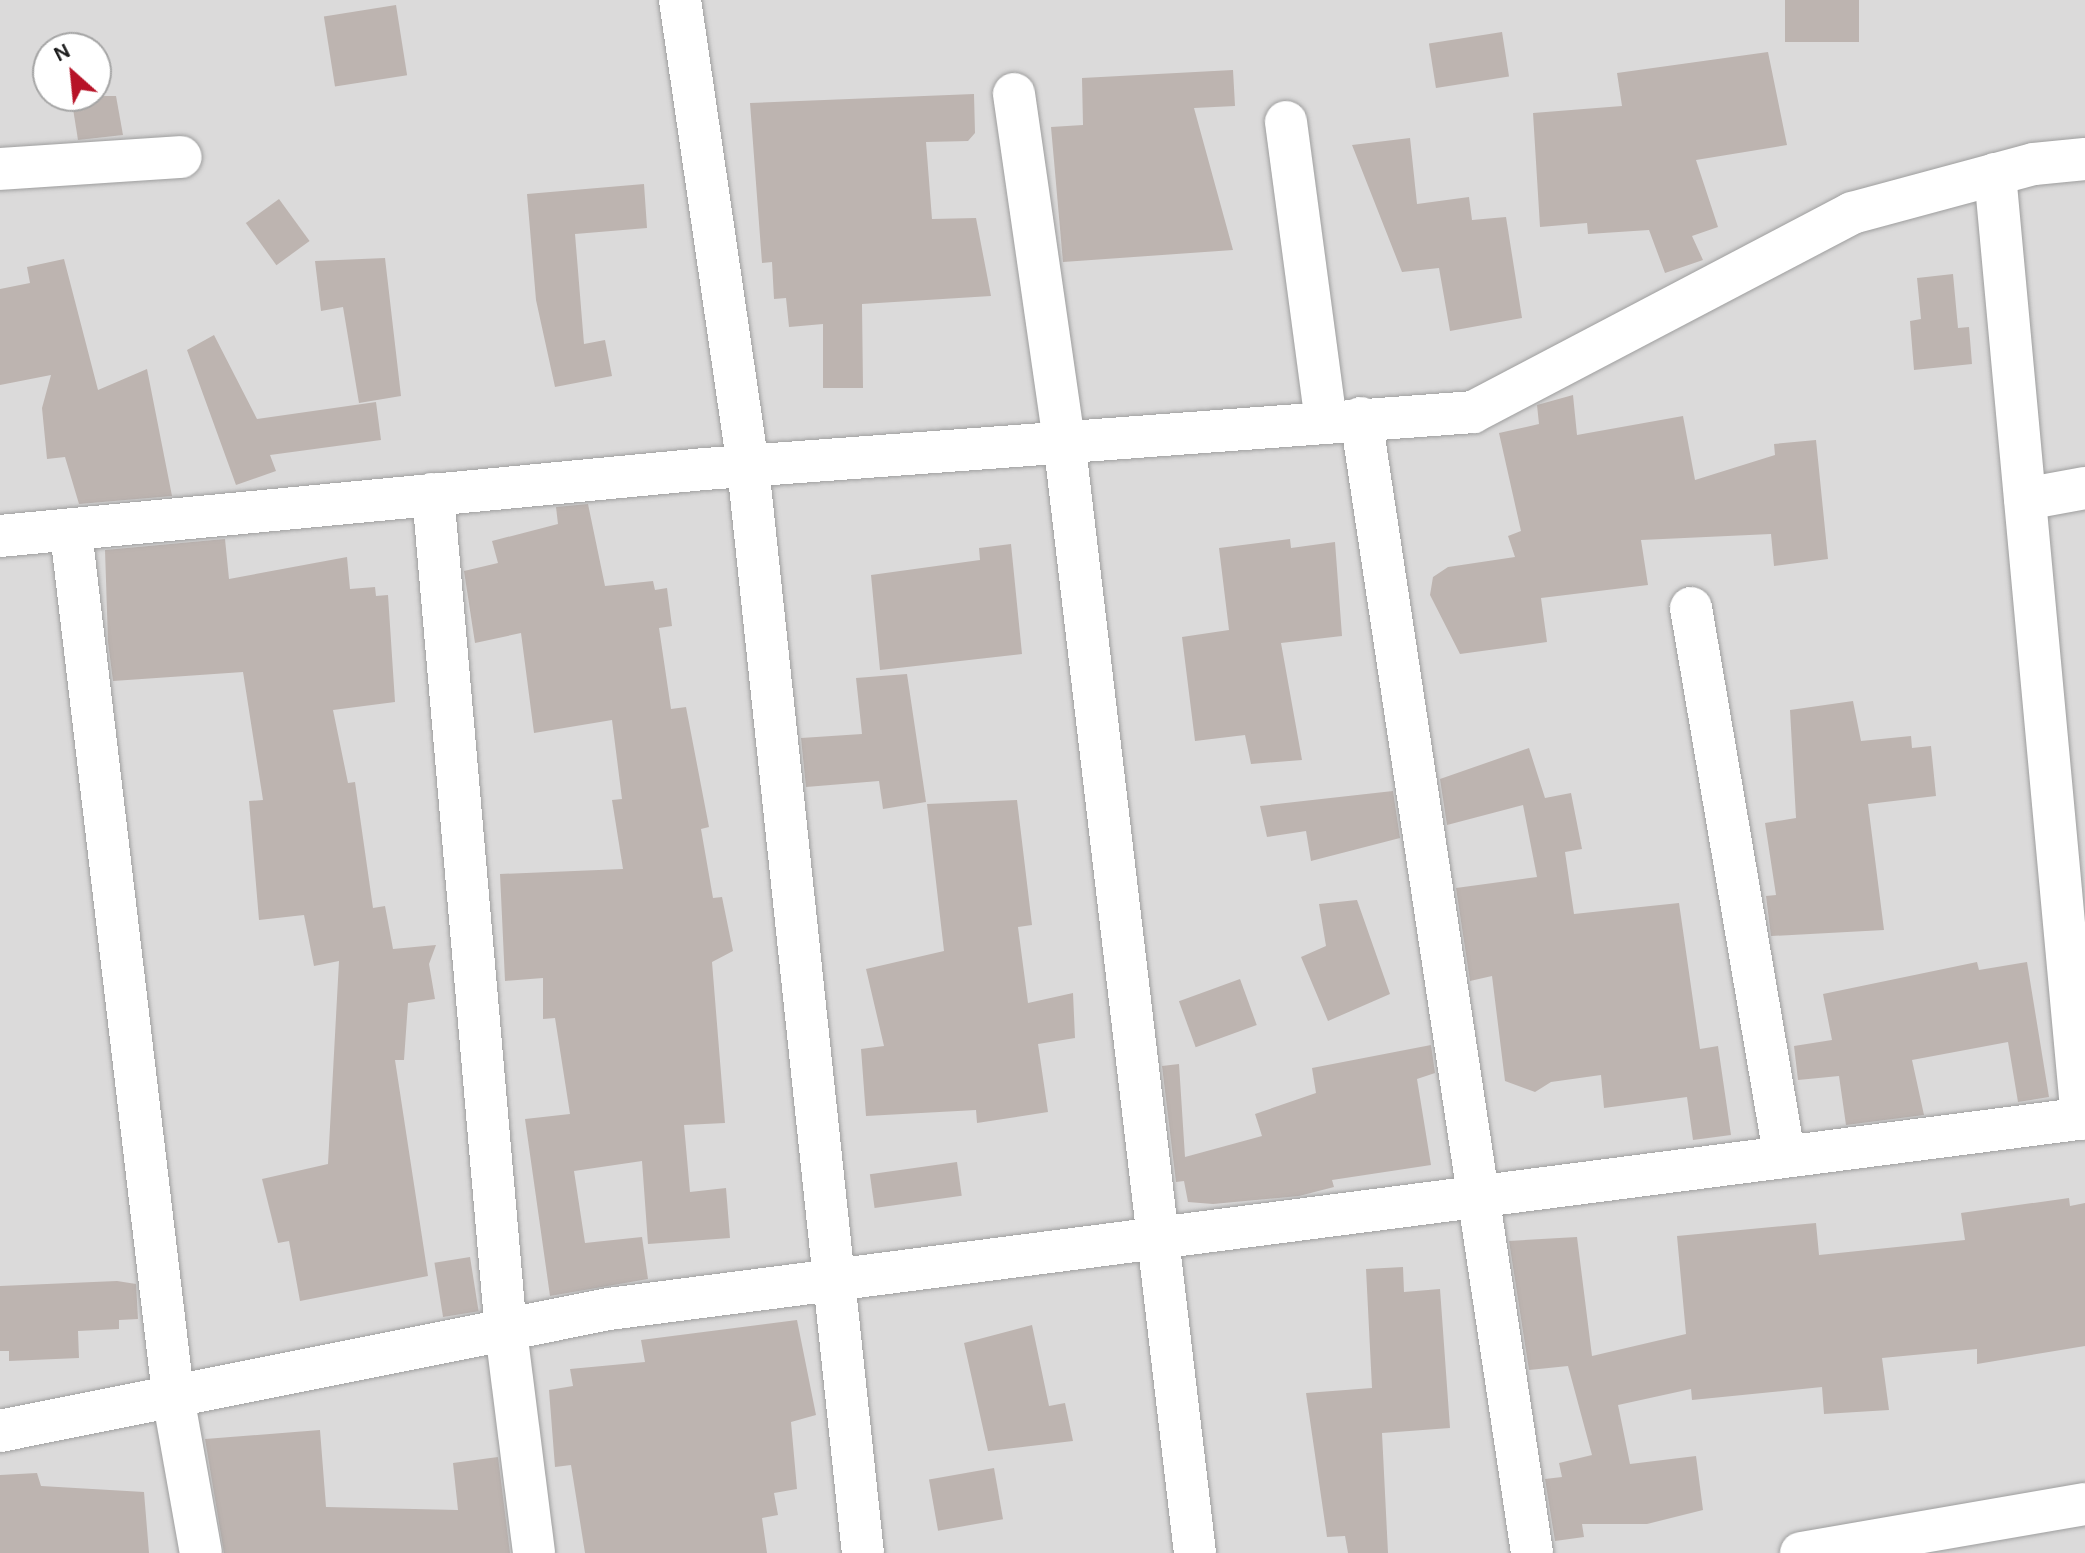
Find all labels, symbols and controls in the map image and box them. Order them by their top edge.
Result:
north arrow [32,32,112,112]
text: N [49,37,75,68]

